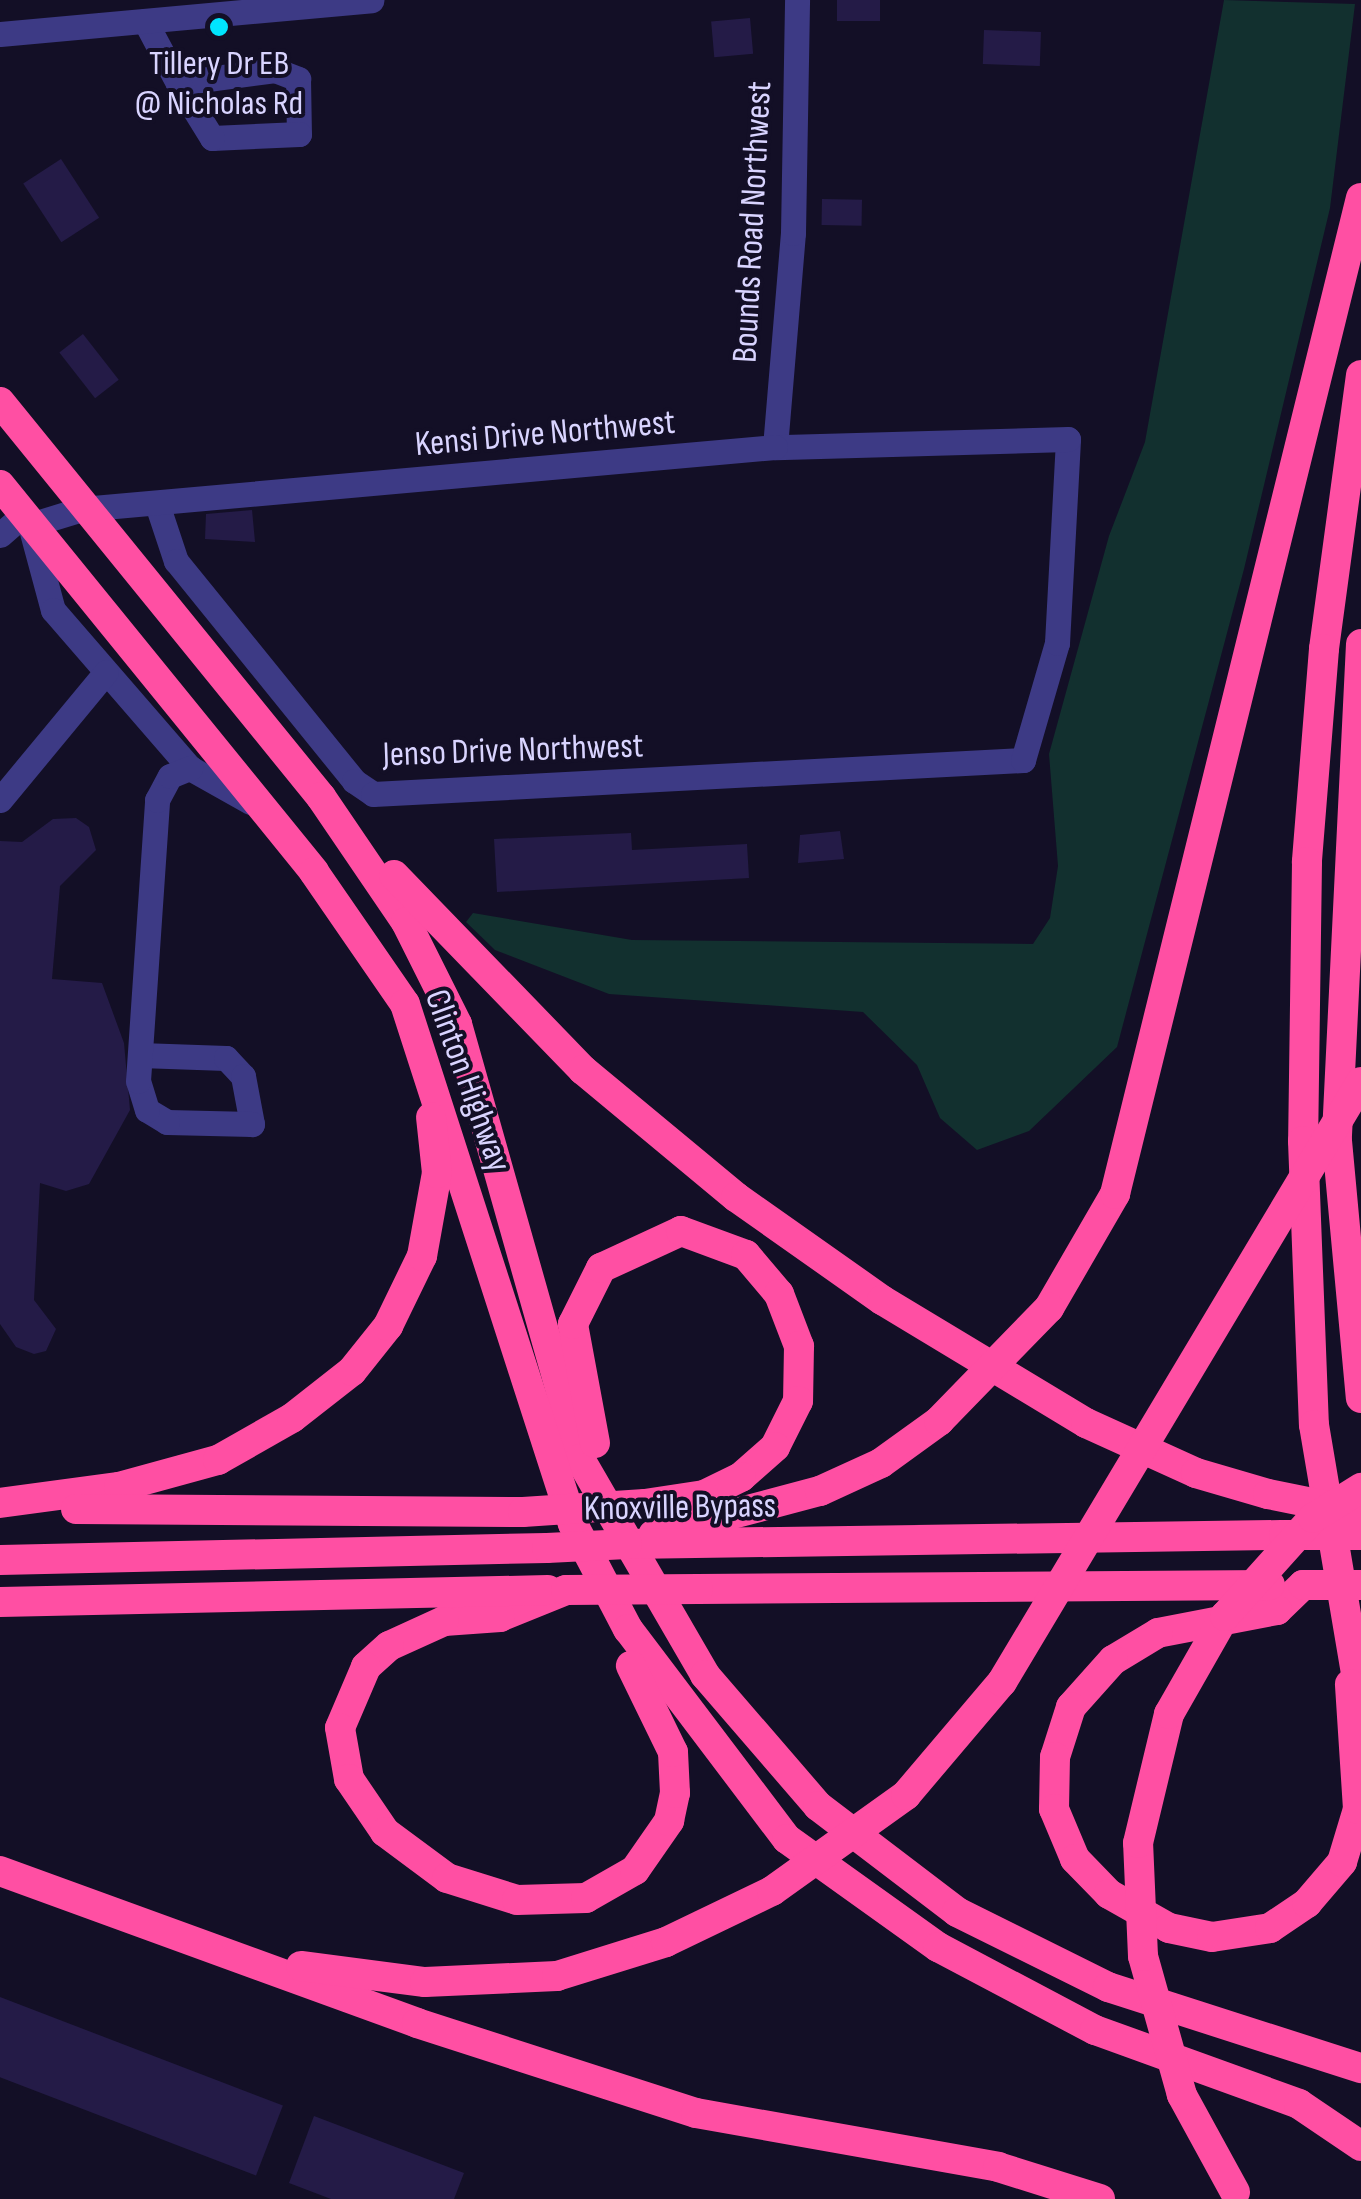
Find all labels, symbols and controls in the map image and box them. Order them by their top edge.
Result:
marker: Tillery Dr EB @ Nicholas Rd [208,16,230,38]
place label: Tillery Dr EB @ Nicholas Rd [135,43,303,125]
street label: Bounds Road Northwest [725,80,781,364]
street label: Kensi Drive Northwest [413,402,677,466]
street label: Jenso Drive Northwest [382,725,644,777]
street label: Clinton Highway [415,984,519,1178]
street label: Knoxville Bypass [583,1485,777,1531]

